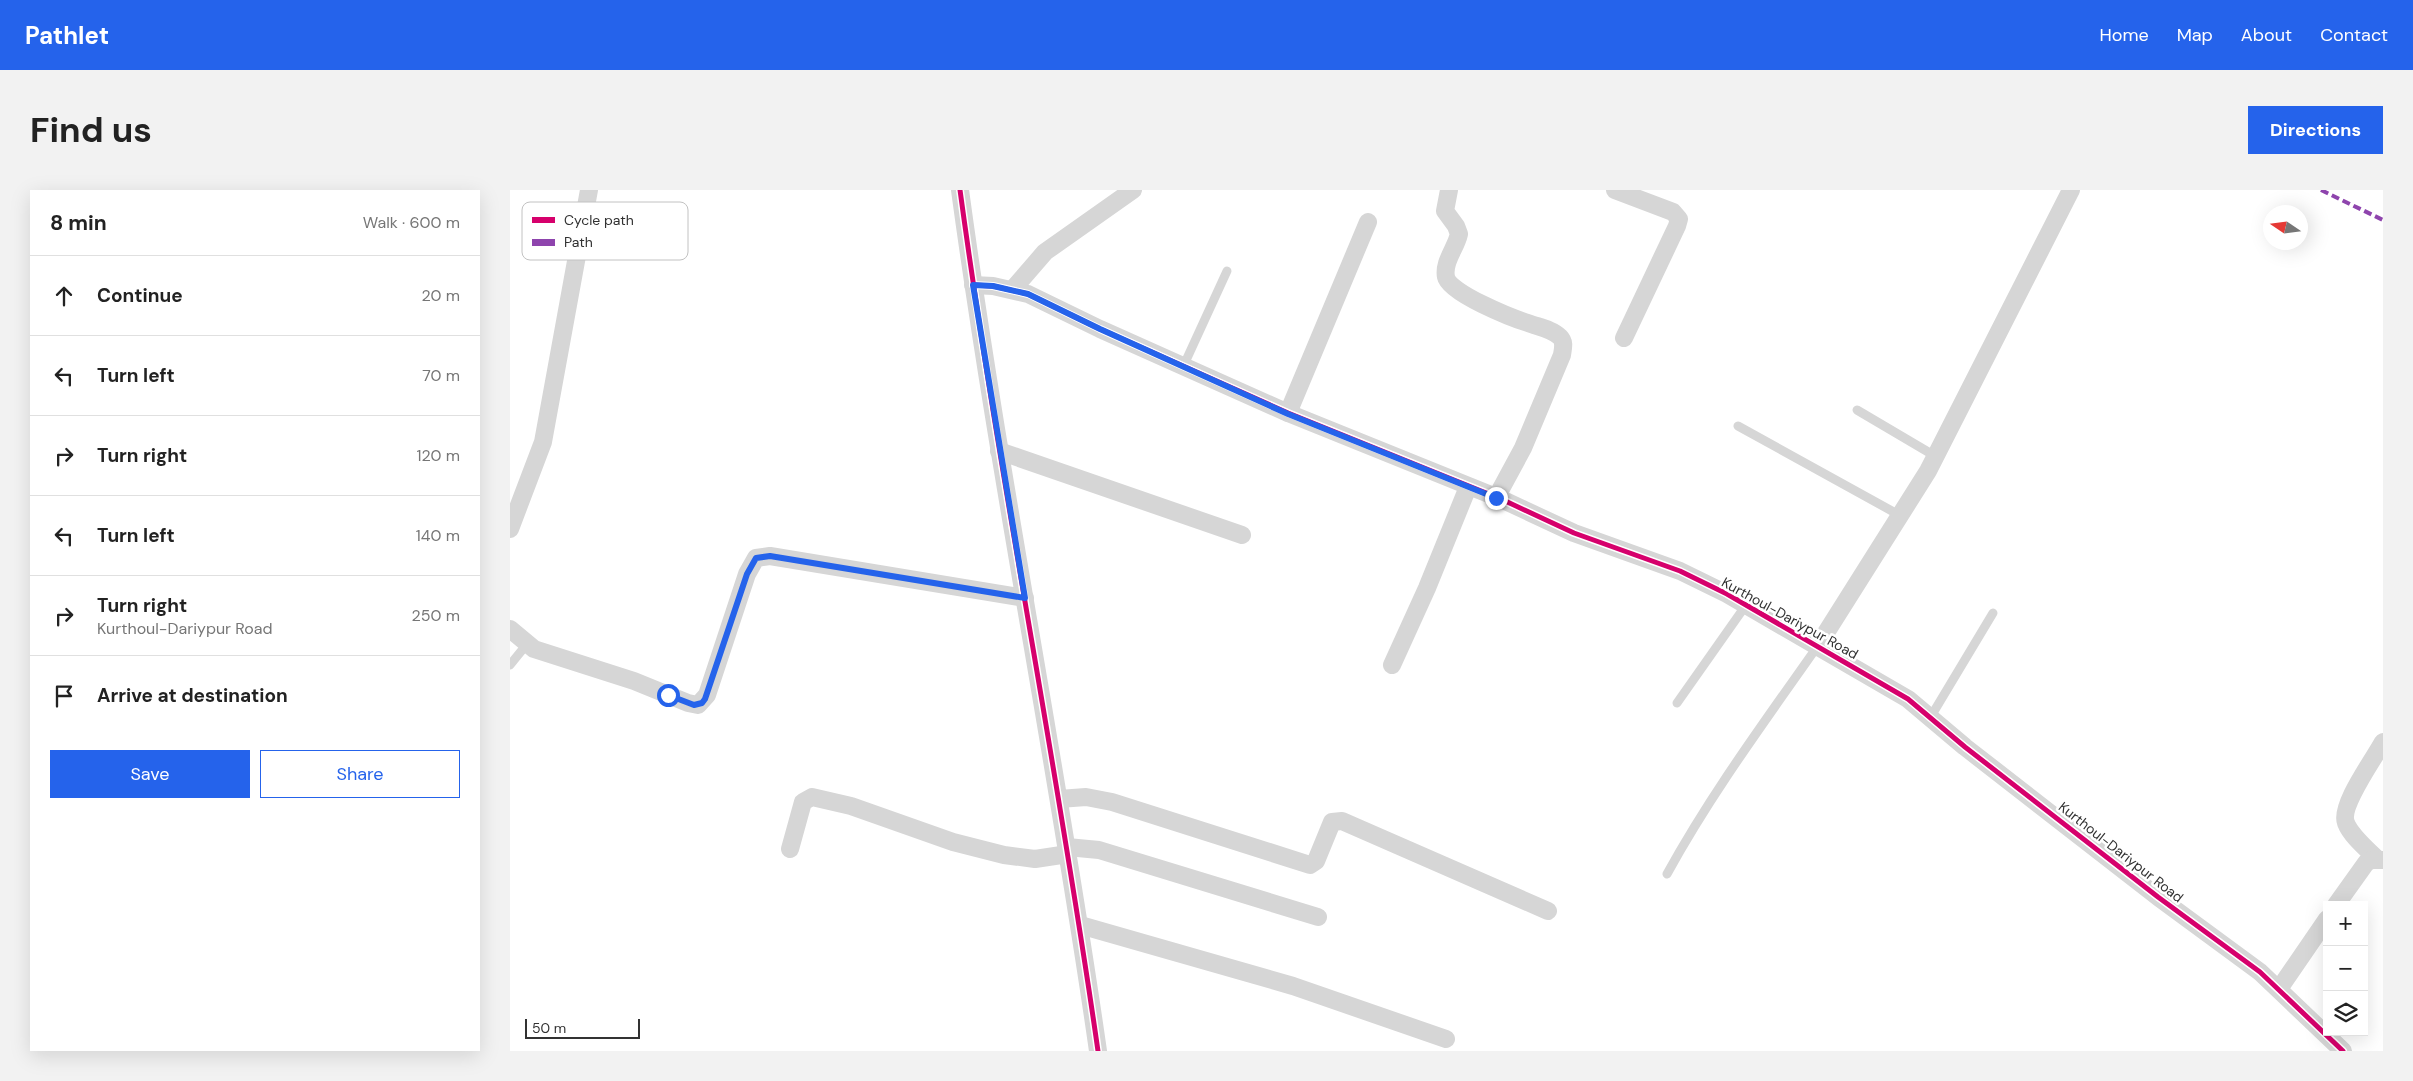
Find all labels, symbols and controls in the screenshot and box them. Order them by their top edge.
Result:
text: Pathlet [25,20,109,51]
text: Home [2099,23,2149,47]
text: Map [2177,23,2213,47]
text: About [2241,23,2292,47]
text: Contact [2320,23,2388,47]
button: Directions [2248,106,2383,154]
text: Find us [30,107,152,153]
legend [522,202,688,260]
north arrow [2263,205,2308,250]
text: 8 min [50,209,107,237]
text: Cycle path [564,211,634,229]
text: Walk · 600 m [363,212,460,233]
text: Path [564,233,593,251]
icon: ahead [50,282,78,310]
text: Continue [97,283,183,308]
text: 20 m [421,285,460,306]
icon: left [50,362,78,390]
text: Turn left [97,363,175,388]
text: 70 m [422,365,460,386]
icon: right [50,442,78,470]
text: Turn right [97,443,187,468]
text: 120 m [416,445,460,466]
route end [1485,487,1508,510]
icon: left [50,522,78,550]
text: Turn left [97,523,175,548]
text: 140 m [416,525,460,546]
street label: Kurthoul-Dariypur Road [1718,573,1862,663]
text: Turn right [97,593,187,618]
icon: right [50,602,78,630]
text: 250 m [412,605,460,626]
text: Kurthoul-Dariypur Road [97,618,273,639]
icon: arrive [50,682,78,710]
text: Arrive at destination [97,683,288,708]
route start [657,684,680,707]
button: Save [50,750,250,798]
button: Share [260,750,460,798]
street label: Kurthoul-Dariypur Road [2055,798,2187,906]
map controls [2323,901,2368,1036]
button: + [2323,901,2368,946]
button: − [2323,946,2368,991]
button: layers [2323,991,2368,1036]
scale bar [525,1016,640,1039]
text: 50 m [532,1019,566,1037]

